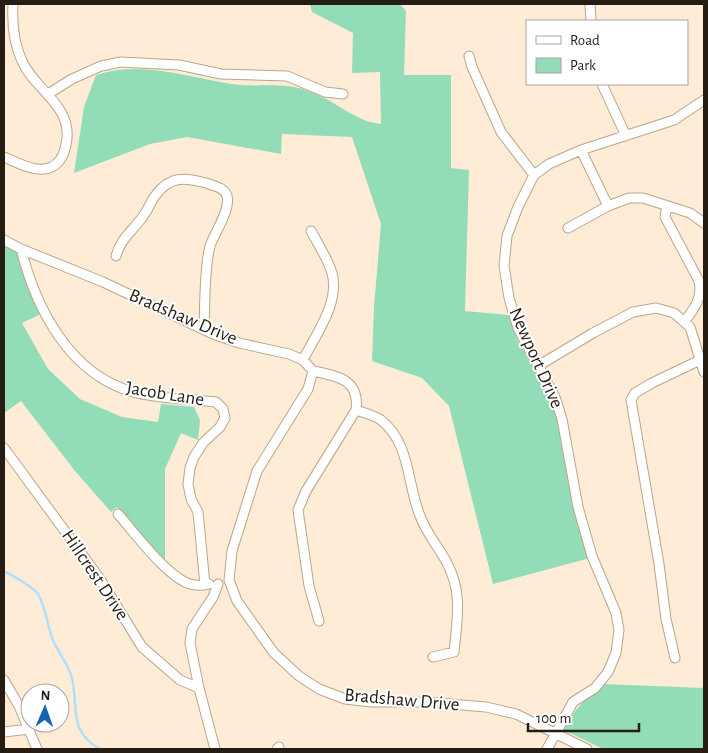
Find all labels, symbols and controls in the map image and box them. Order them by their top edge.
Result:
legend [526,20,688,85]
text: Road [570,33,600,48]
text: Park [570,58,596,73]
street label: Bradshaw Drive [126,286,240,348]
street label: Newport Drive [505,305,567,411]
street label: Jacob Lane [125,378,205,410]
street label: Hillcrest Drive [58,526,132,624]
north arrow [20,683,70,733]
street label: Bradshaw Drive [344,686,460,714]
text: N [40,689,51,703]
scale bar [528,700,639,732]
text: 100 m [536,711,571,726]

